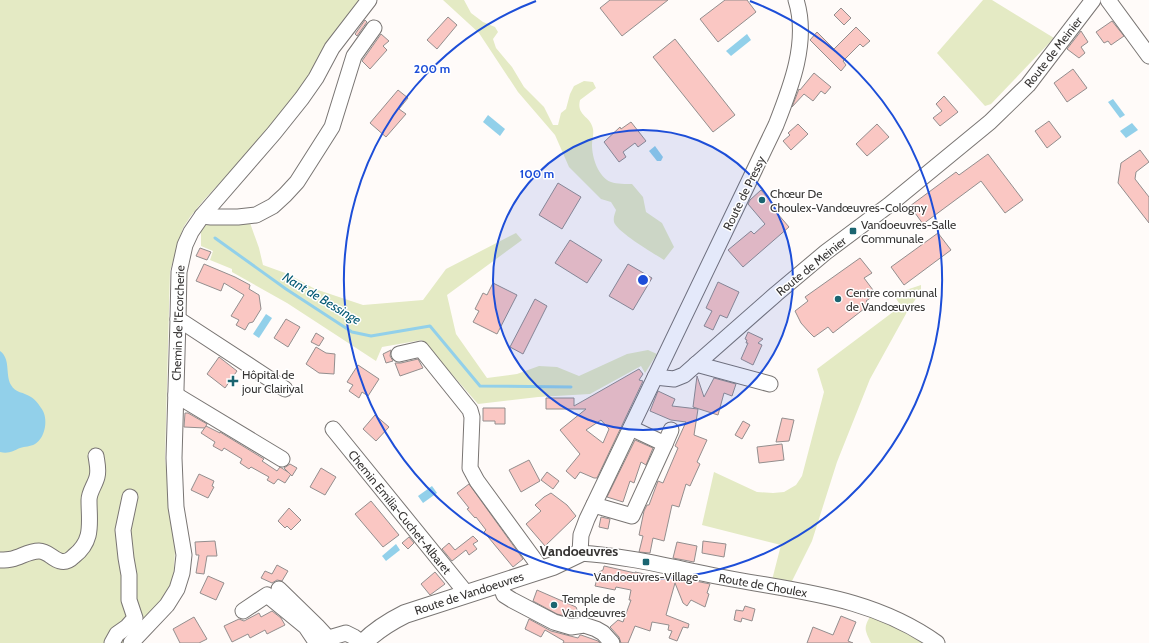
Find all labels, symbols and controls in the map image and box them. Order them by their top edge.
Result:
street label: Route de Meinier [1021,13,1085,90]
text: 200 m [414,61,450,76]
street label: Route de Pressy [720,153,768,233]
text: 100 m [520,166,554,181]
place label: Chœur De Choulex-Vandœuvres-Cologny [770,186,927,215]
marker: Chœur De Choulex-Vandœuvres-Cologny [757,195,767,205]
place label: Vandoeuvres-Salle Communale [861,217,956,246]
marker: Vandoeuvres-Salle Communale [848,226,858,236]
street label: Route de Meinier [773,233,849,299]
street label: Chemin de l'Ecorcherie [168,265,188,381]
water label: Nant de Bessinge [280,268,364,328]
centre of rings [636,273,650,287]
place label: Centre communal de Vandœuvres [846,285,937,314]
marker: Centre communal de Vandœuvres [833,294,843,304]
place label: Hôpital de jour Clairival [241,367,303,396]
marker: Hôpital de jour Clairival [227,375,239,387]
street label: Chemin Emilia-Cuchet-Albaret [345,447,455,577]
district label: Vandoeuvres [540,542,618,560]
marker: Vandoeuvres-Village [641,557,651,567]
street label: Route de Vandoeuvres [413,568,526,618]
place label: Vandoeuvres-Village [594,569,698,584]
street label: Route de Choulex [718,570,809,600]
place label: Temple de Vandœuvres [562,591,626,620]
marker: Temple de Vandœuvres [549,600,559,610]

